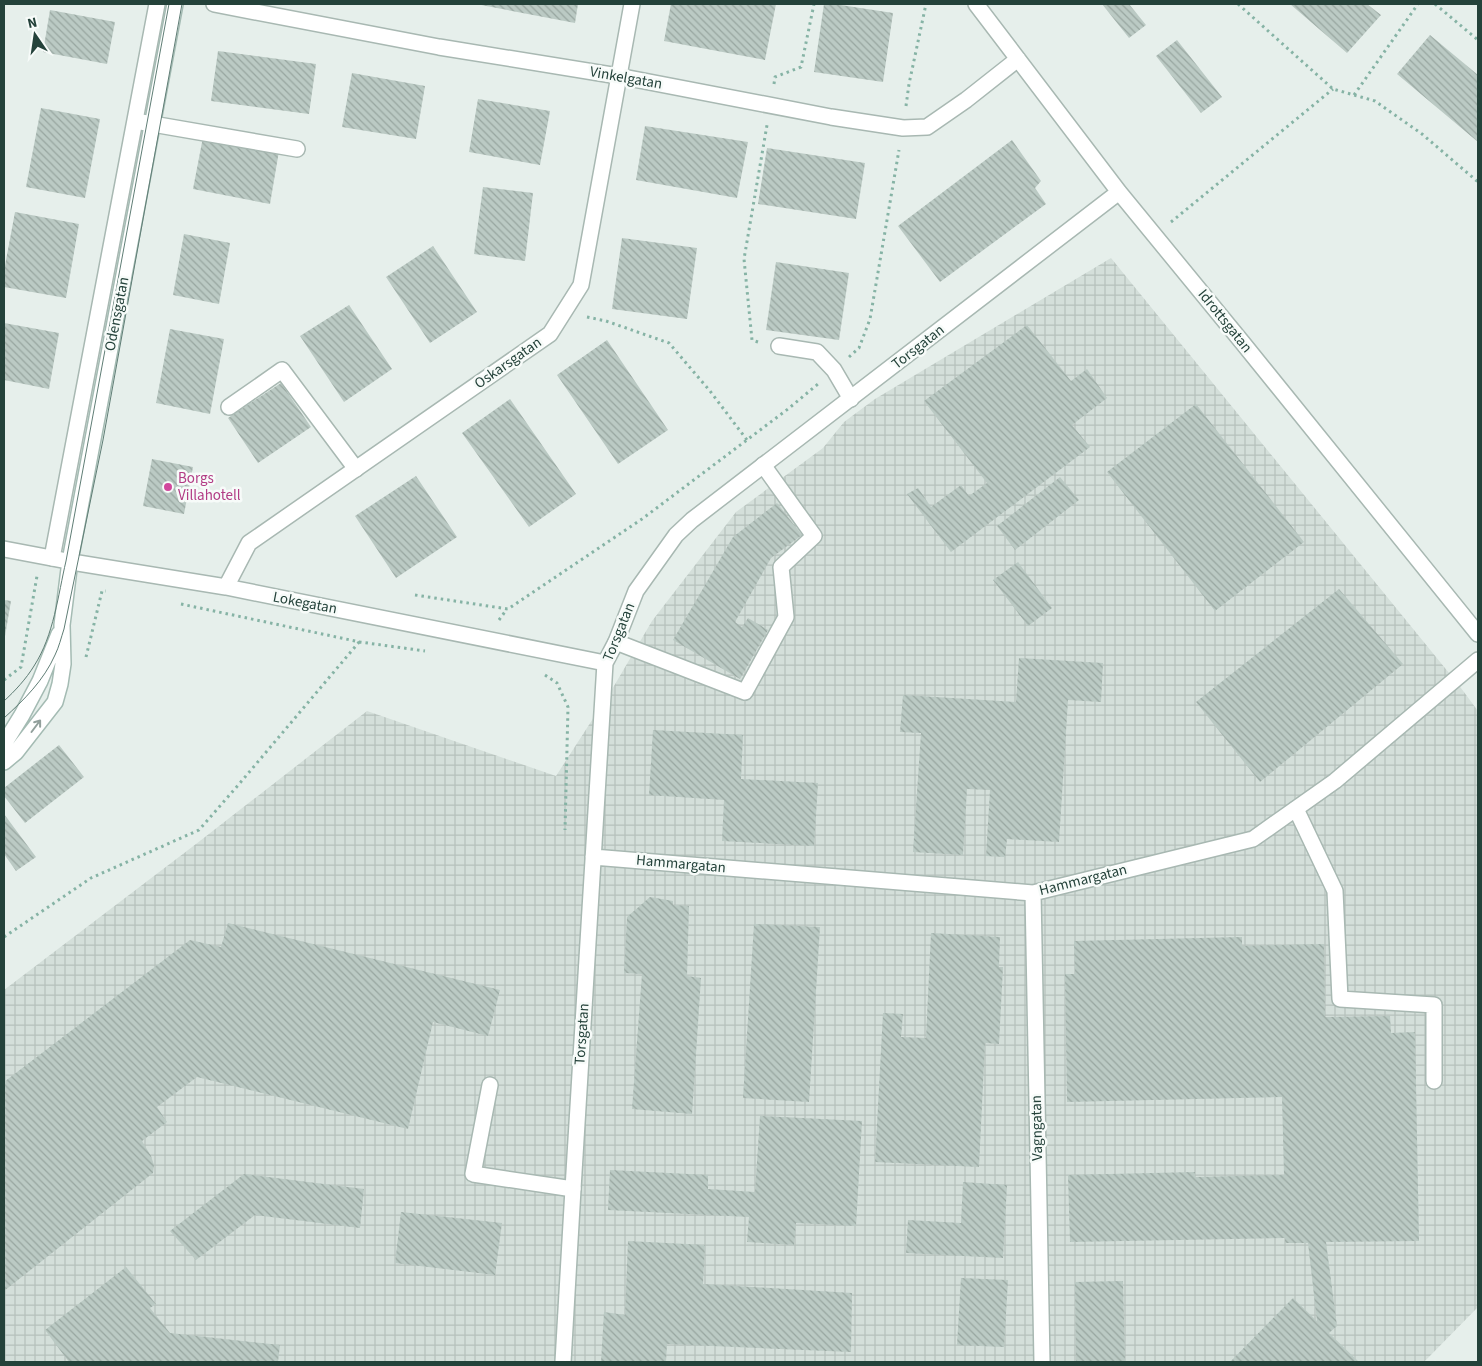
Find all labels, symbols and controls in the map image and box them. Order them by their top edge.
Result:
north arrow [10,10,60,60]
text: N [26,13,39,34]
street label: Vinkelgatan [588,61,664,95]
street label: Odensgatan [99,275,135,353]
street label: Idrottsgatan [1193,285,1257,357]
street label: Torsgatan [887,320,949,374]
street label: Oskarsgatan [470,332,546,394]
place label: Borgs Villahotell [178,468,241,506]
marker: Borgs Villahotell [162,481,174,493]
street label: Lokegatan [271,587,339,619]
street label: Torsgatan [598,599,640,665]
one-way arrow [31,720,42,733]
street label: Hammargatan [635,850,727,878]
street label: Hammargatan [1037,859,1129,901]
street label: Torsgatan [569,1002,595,1066]
street label: Vagngatan [1026,1095,1048,1161]

